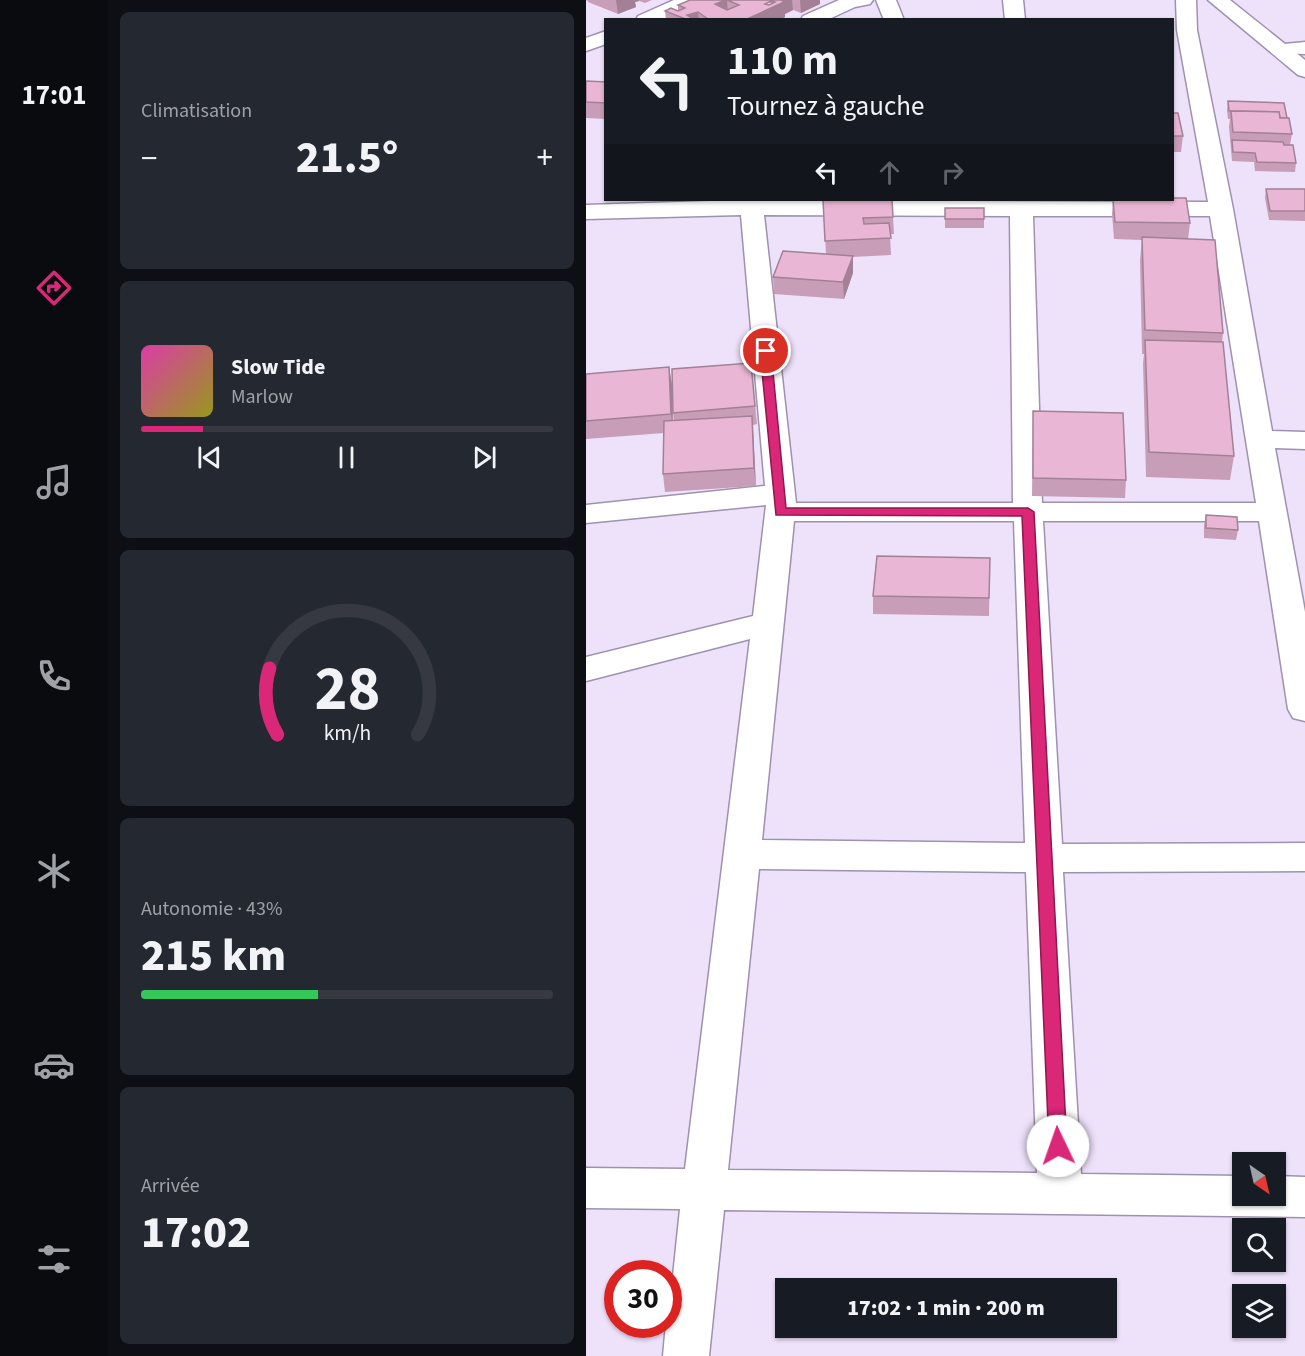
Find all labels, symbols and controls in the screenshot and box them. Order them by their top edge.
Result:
text: 110 m [727,31,838,91]
icon: left [628,42,706,120]
text: 17:01 [21,76,87,115]
text: Tournez à gauche [727,87,924,126]
text: Climatisation [141,97,252,125]
text: 21.5° [296,126,398,190]
text: − [141,135,157,182]
text: + [537,135,553,182]
icon: left [810,156,843,189]
icon: ahead [873,156,906,189]
icon: right [936,156,969,189]
icon: directions [33,267,75,309]
pin [740,325,791,376]
icon: arrive [749,334,782,367]
text: Slow Tide [231,351,325,383]
text: Marlow [231,383,293,411]
icon: previous [193,441,226,474]
icon: pause [330,441,363,474]
icon: next [468,441,501,474]
icon: music [33,461,75,503]
text: 28 [314,645,380,734]
icon: phone [33,655,75,697]
text: km/h [323,718,371,749]
icon: climate [33,850,75,892]
text: Autonomie · 43% [141,895,282,923]
text: 215 km [141,924,286,988]
icon: car [33,1044,75,1086]
position arrow [1026,1114,1090,1178]
north arrow [1232,1152,1286,1206]
map controls [1232,1152,1286,1338]
text: Arrivée [141,1172,200,1200]
text: 17:02 [141,1201,251,1265]
button: search [1232,1218,1286,1272]
icon: filters [33,1238,75,1280]
speed limit sign: 30 [604,1260,682,1338]
button: layers [1232,1284,1286,1338]
text: 17:02 · 1 min · 200 m [847,1292,1045,1324]

